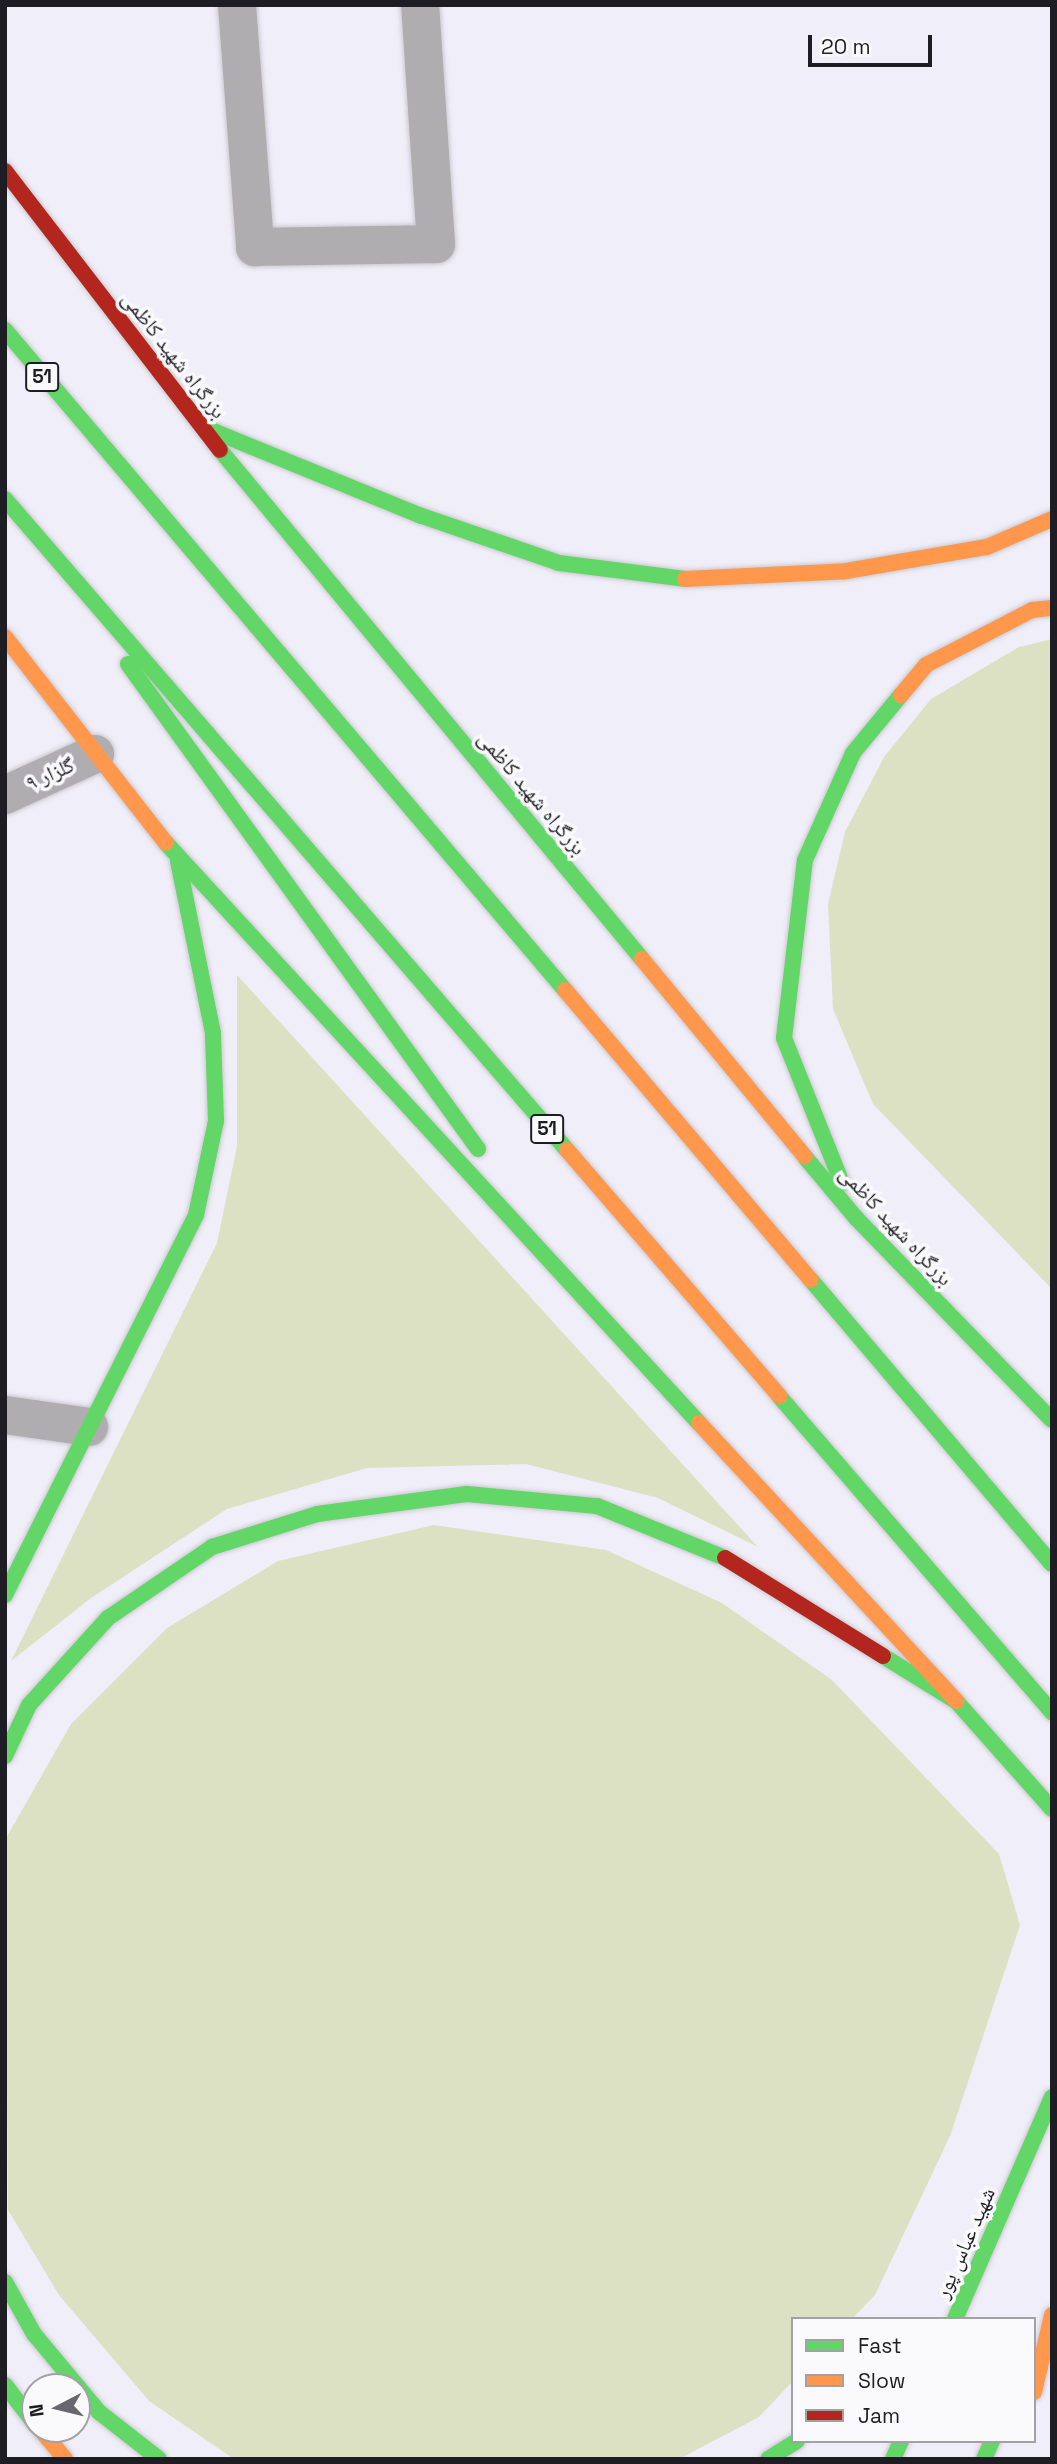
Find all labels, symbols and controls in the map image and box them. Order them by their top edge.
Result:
scale bar [812,21,936,65]
text: 20 m [821,33,871,60]
street label: بزرگراه شهید کاظمی [117,286,231,424]
road number: 51 [24,362,60,392]
street label: بزرگراه شهید کاظمی [473,726,591,860]
street label: گلزار ۹ [22,752,78,796]
road number: 51 [530,1114,564,1144]
street label: بزرگراه شهید کاظمی [834,1161,958,1291]
street label: شهید عباس پور [929,2184,1001,2302]
legend [791,2317,1036,2443]
text: Fast [858,2332,902,2359]
text: Slow [858,2367,906,2394]
north arrow [21,2373,91,2443]
text: Jam [858,2402,900,2429]
text: N [23,2403,50,2418]

